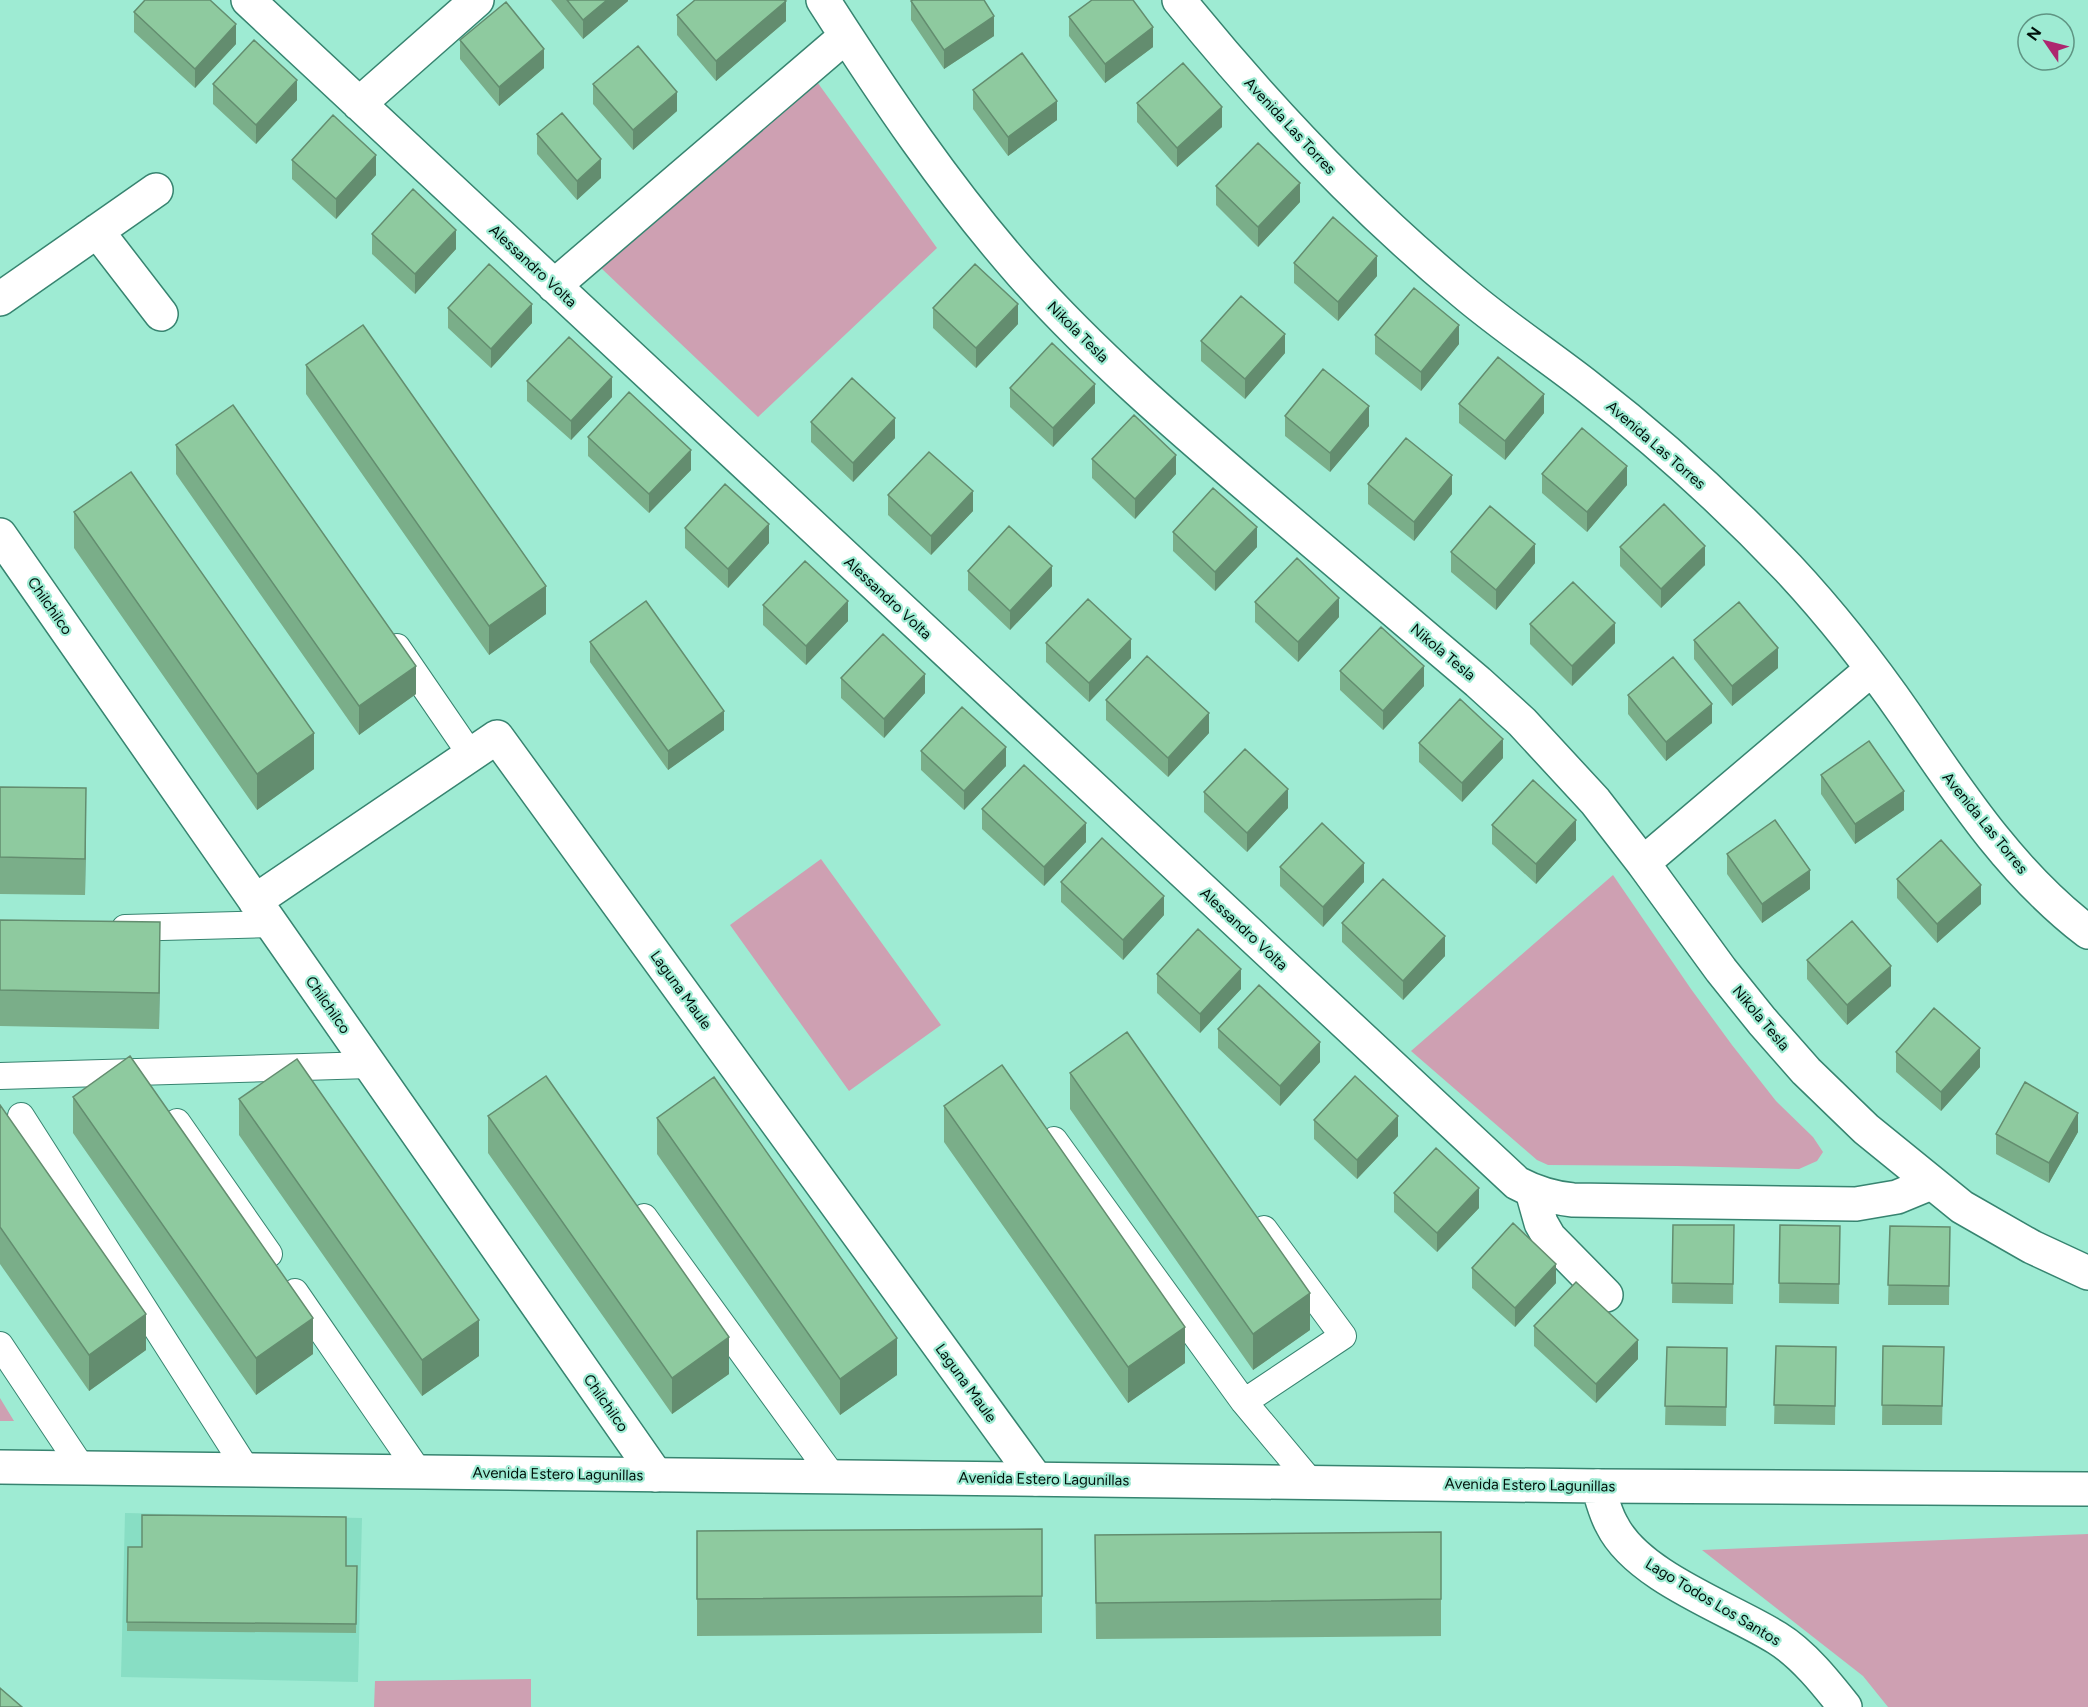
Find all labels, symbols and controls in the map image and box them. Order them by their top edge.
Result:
north arrow [2016,12,2076,72]
text: N [2023,23,2045,44]
street label: Avenida Las Torres [1241,74,1339,178]
street label: Alessandro Volta [486,221,580,311]
street label: Nikola Tesla [1044,298,1112,366]
street label: Avenida Las Torres [1603,397,1709,493]
street label: Alessandro Volta [841,553,935,643]
street label: Chilchilco [24,574,76,638]
street label: Nikola Tesla [1407,620,1479,684]
street label: Avenida Las Torres [1939,769,2031,877]
street label: Alessandro Volta [1197,884,1291,974]
street label: Laguna Maule [647,947,715,1033]
street label: Chilchilco [302,973,354,1037]
street label: Nikola Tesla [1729,982,1793,1054]
street label: Laguna Maule [932,1340,1000,1426]
street label: Chilchilco [580,1371,632,1435]
street label: Avenida Estero Lagunillas [473,1464,643,1484]
street label: Avenida Estero Lagunillas [959,1469,1129,1489]
street label: Avenida Estero Lagunillas [1445,1475,1615,1495]
street label: Lago Todos Los Santos [1642,1554,1784,1650]

